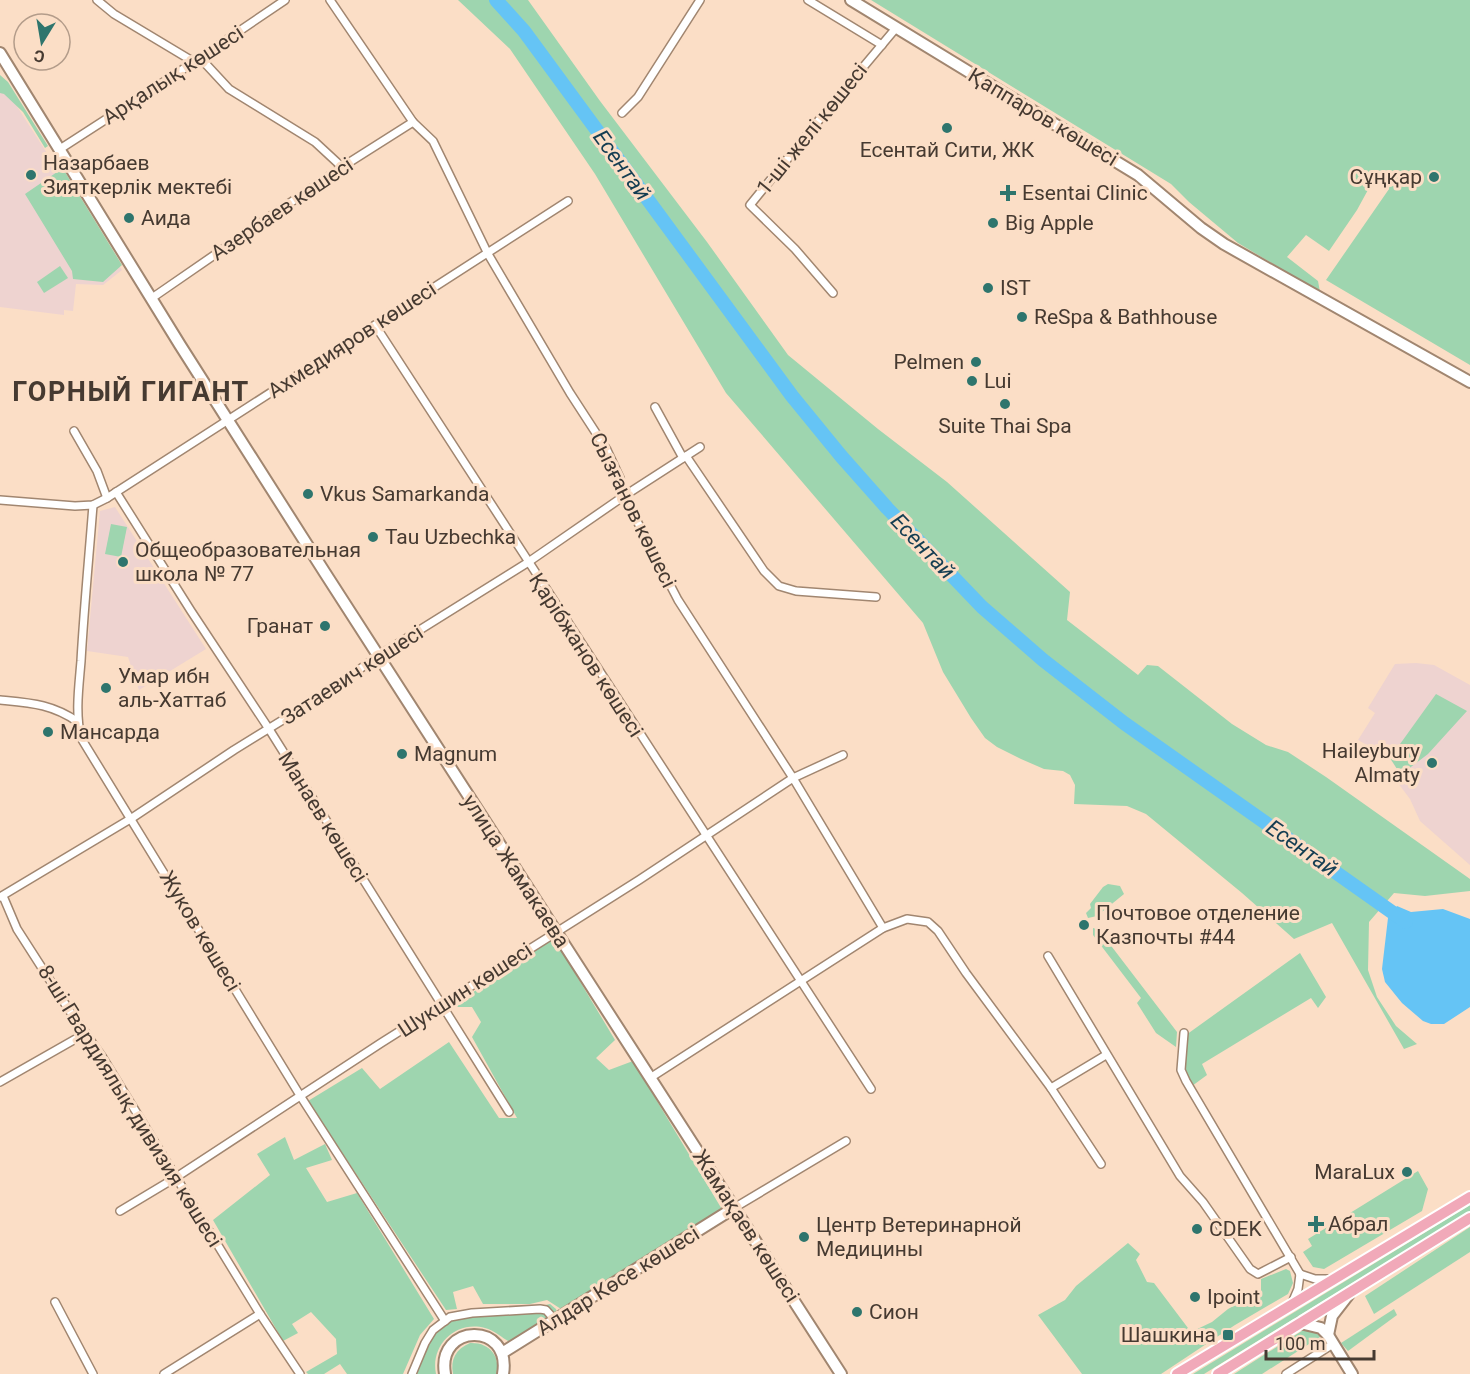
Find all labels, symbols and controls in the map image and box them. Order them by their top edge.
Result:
north arrow [12,12,72,72]
street label: Арқалық көшесі [98,21,248,129]
text: С [32,46,46,67]
street label: 1-ші желі көшесі [752,59,872,199]
street label: Қаппаров көшесі [964,63,1122,171]
marker: Есентай Сити, ЖК [940,121,954,135]
water label: Есентай [588,125,656,205]
place label: Есентай Сити, ЖК [860,138,1035,162]
place label: Назарбаев Зияткерлік мектебі [43,151,232,199]
street label: Азербаев көшесі [206,153,358,265]
place label: Сұңқар [1349,165,1422,189]
marker: Назарбаев Зияткерлік мектебі [24,168,38,182]
marker: Сұңқар [1427,170,1441,184]
place label: Esentai Clinic [1022,181,1148,205]
marker: Esentai Clinic [999,184,1017,202]
place label: Аида [141,206,191,230]
marker: Аида [122,211,136,225]
place label: Big Apple [1005,211,1094,235]
marker: Big Apple [986,216,1000,230]
place label: IST [1000,276,1031,300]
street label: Ахмедияров көшесі [263,277,441,403]
marker: IST [981,281,995,295]
place label: ReSpa & Bathhouse [1034,305,1217,329]
marker: ReSpa & Bathhouse [1015,310,1029,324]
place label: Pelmen [893,350,964,374]
marker: Pelmen [969,355,983,369]
place label: Lui [984,369,1012,393]
marker: Lui [965,374,979,388]
district label: ГОРНЫЙ ГИГАНТ [12,376,250,408]
marker: Suite Thai Spa [998,397,1012,411]
place label: Suite Thai Spa [938,414,1072,438]
street label: Сызғанов көшесі [585,429,681,591]
place label: Vkus Samarkanda [320,482,489,506]
marker: Vkus Samarkanda [301,487,315,501]
water label: Есентай [886,508,960,584]
place label: Tau Uzbechka [385,525,516,549]
marker: Tau Uzbechka [366,530,380,544]
place label: Общеобразовательная школа № 77 [135,538,361,586]
marker: Общеобразовательная школа № 77 [116,555,130,569]
street label: Қарібжанов көшесі [524,569,648,741]
place label: Гранат [247,614,313,638]
marker: Гранат [318,619,332,633]
street label: Затаевич көшесі [277,620,427,730]
place label: Умар ибн аль-Хаттаб [118,664,226,712]
marker: Умар ибн аль-Хаттаб [99,681,113,695]
place label: Мансарда [60,720,160,744]
marker: Мансарда [41,725,55,739]
place label: Haileybury Almaty [1322,739,1420,787]
place label: Magnum [414,742,497,766]
street label: Манаев көшесі [273,747,373,887]
marker: Magnum [395,747,409,761]
marker: Haileybury Almaty [1425,756,1439,770]
street label: улица Жамакаева [458,790,574,952]
water label: Есентай [1262,815,1342,881]
street label: Жуков көшесі [155,866,245,996]
place label: Почтовое отделение Казпочты #44 [1096,901,1300,949]
marker: Почтовое отделение Казпочты #44 [1077,918,1091,932]
street label: Шукшин көшесі [394,938,536,1042]
street label: 8-ші Гвардиялық дивизия көшесі [33,961,227,1251]
street label: Жамақаев көшесі [688,1145,804,1307]
place label: MaraLux [1314,1160,1395,1184]
marker: MaraLux [1400,1165,1414,1179]
place label: Абрал [1328,1212,1389,1236]
place label: Центр Ветеринарной Медицины [816,1213,1022,1261]
place label: CDEK [1209,1217,1262,1241]
marker: Абрал [1309,1217,1323,1231]
street label: Алдар Көсе көшесі [532,1221,704,1341]
marker: CDEK [1190,1222,1204,1236]
marker: Центр Ветеринарной Медицины [797,1230,811,1244]
place label: Ipoint [1207,1285,1260,1309]
marker: Ipoint [1188,1290,1202,1304]
place label: Сион [869,1300,919,1324]
marker: Сион [850,1305,864,1319]
place label: Шашкина [1121,1323,1216,1347]
scale bar [1266,1323,1374,1361]
marker: Шашкина [1221,1328,1235,1342]
text: 100 m [1275,1333,1326,1354]

